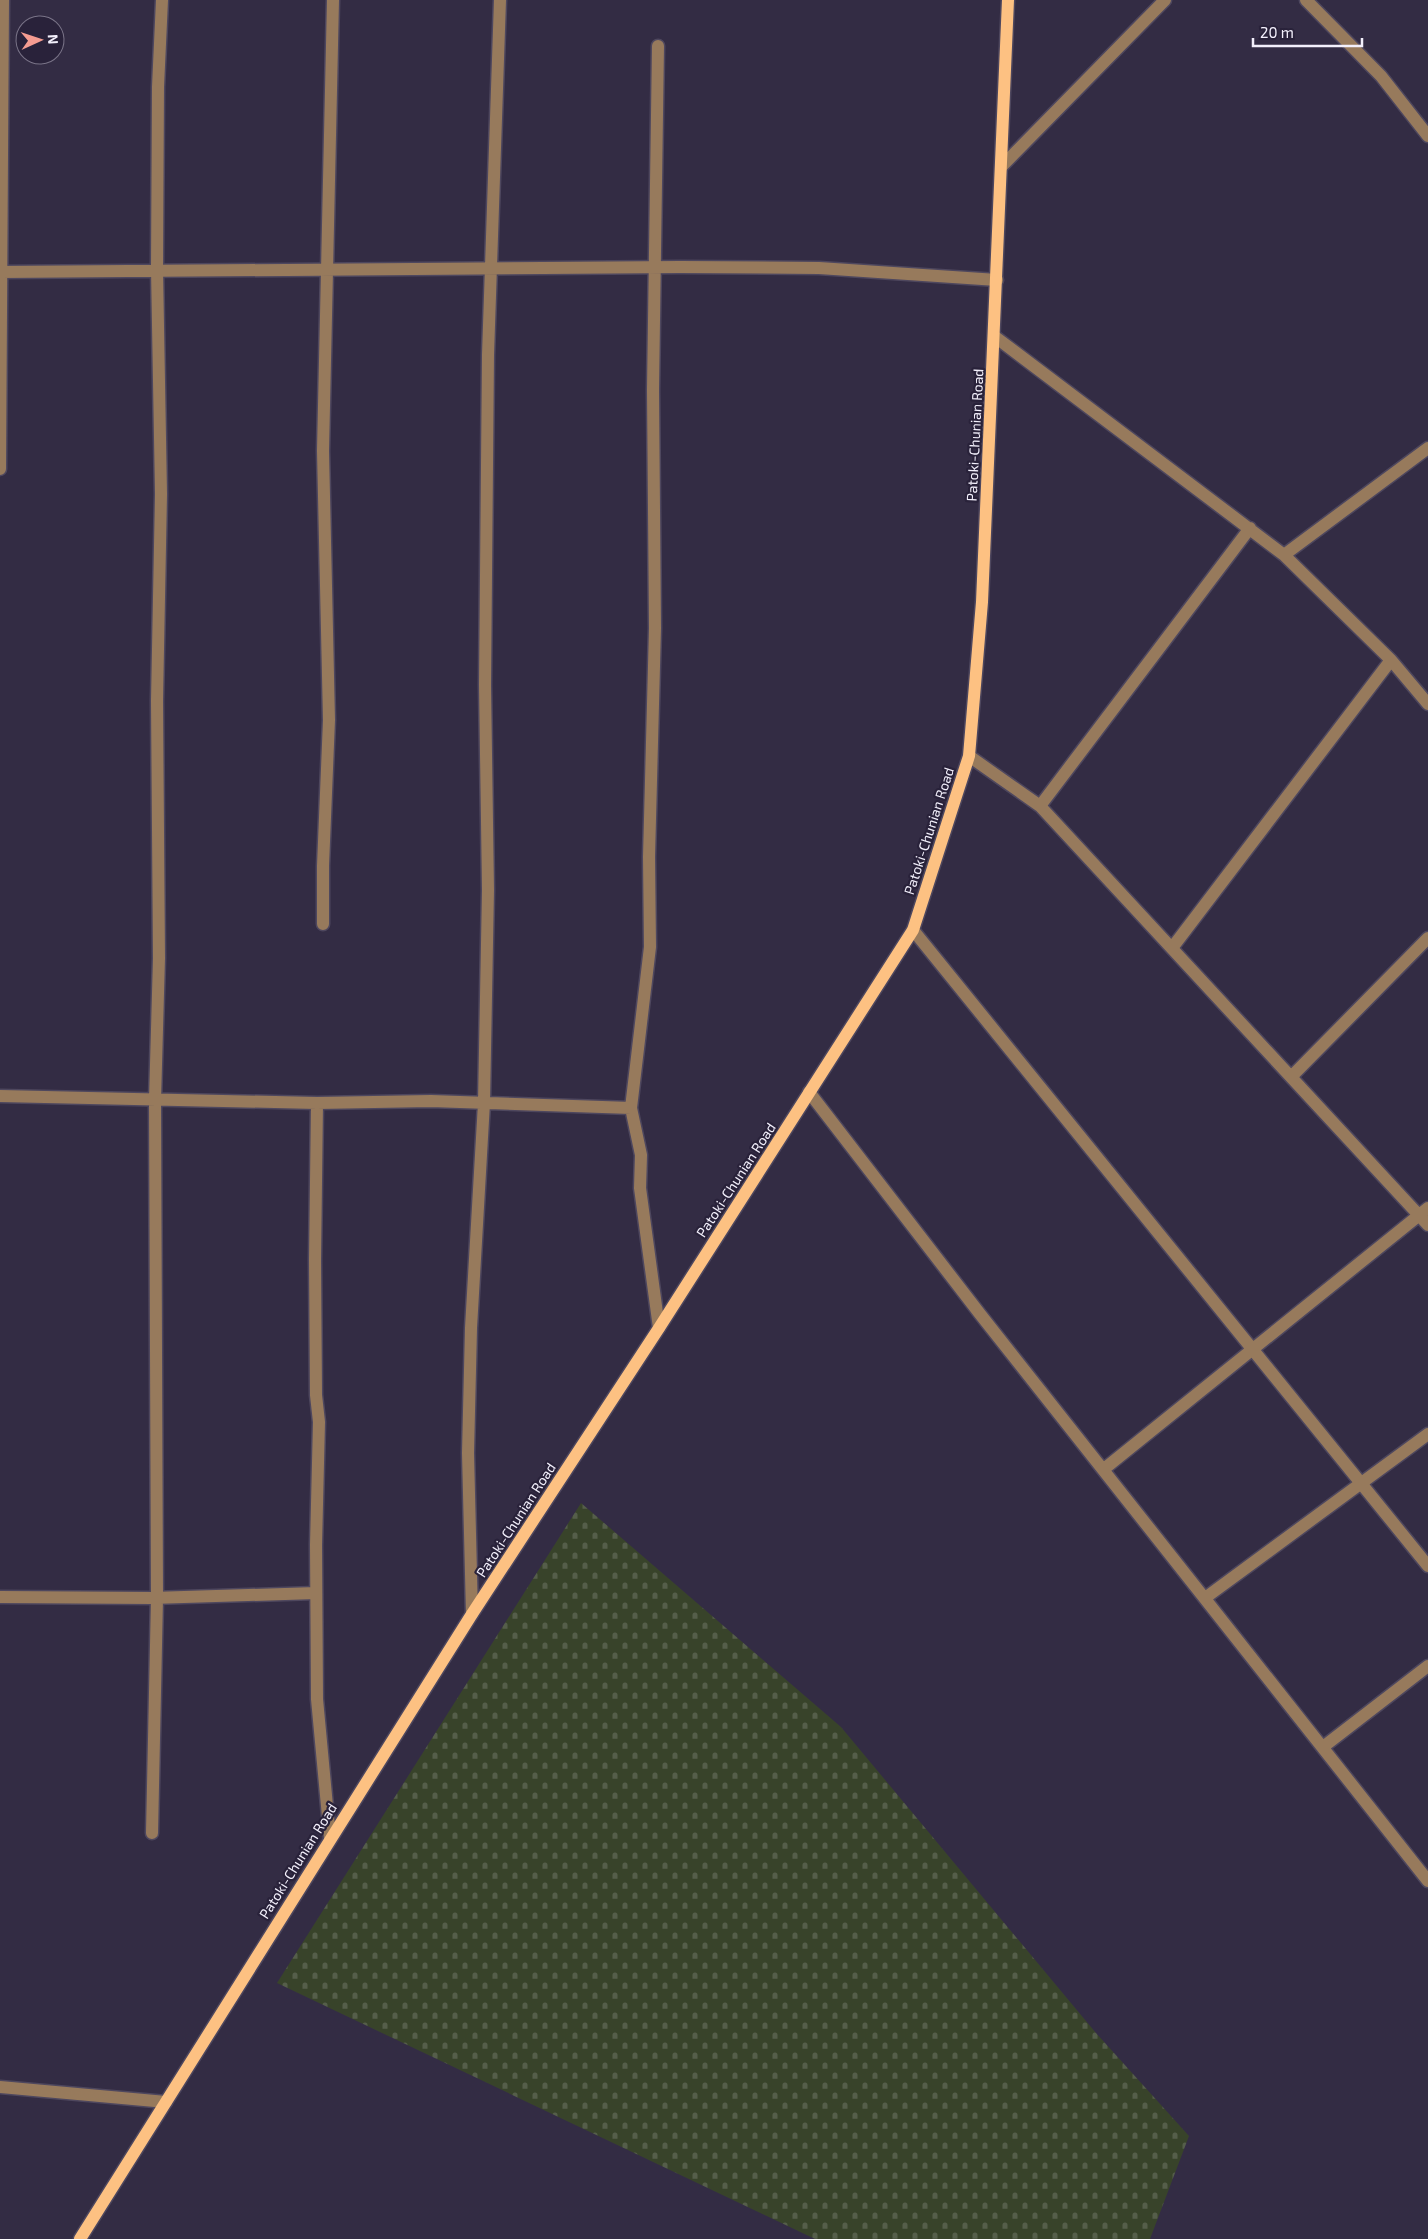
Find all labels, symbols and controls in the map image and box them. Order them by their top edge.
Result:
north arrow [15,15,65,65]
scale bar [1253,15,1362,47]
text: 20 m [1260,23,1294,41]
text: N [45,34,62,45]
street label: Patoki-Chunian Road [963,368,986,502]
street label: Patoki-Chunian Road [900,765,957,897]
street label: Patoki-Chunian Road [692,1119,779,1240]
street label: Patoki-Chunian Road [472,1459,559,1580]
street label: Patoki-Chunian Road [255,1800,340,1922]

